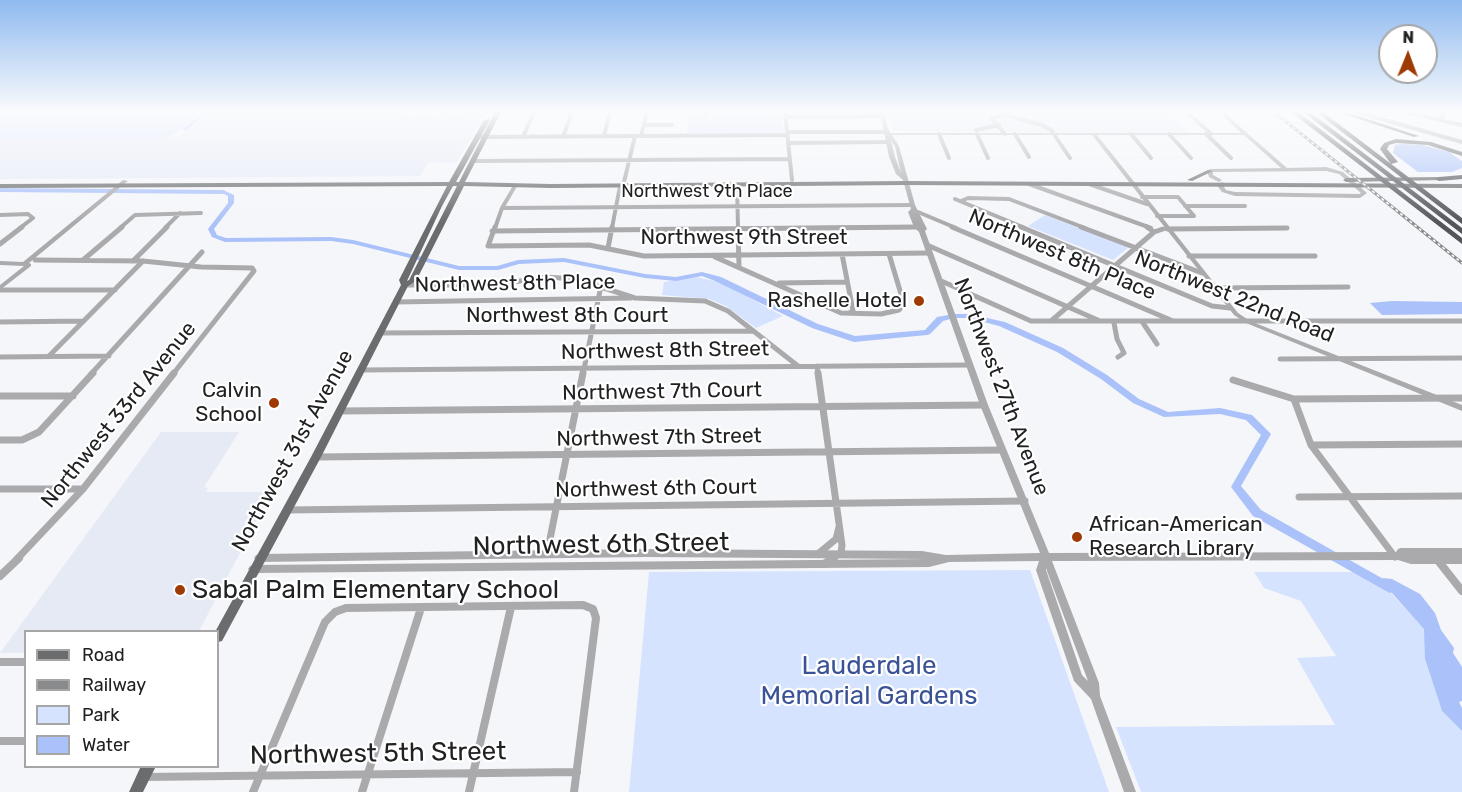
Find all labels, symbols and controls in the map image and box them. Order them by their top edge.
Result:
north arrow [1378,24,1438,84]
text: N [1402,28,1414,47]
street label: Northwest 9th Place [621,181,793,203]
street label: Northwest 8th Place [965,204,1159,306]
street label: Northwest 9th Street [640,225,848,251]
street label: Northwest 22nd Road [1131,245,1337,349]
street label: Northwest 8th Place [414,270,616,298]
street label: Northwest 27th Avenue [948,275,1054,499]
place label: Rashelle Hotel [767,288,907,314]
marker: Rashelle Hotel [912,294,926,308]
street label: Northwest 8th Court [466,303,668,329]
street label: Northwest 33rd Avenue [36,317,202,513]
street label: Northwest 8th Street [561,337,769,365]
street label: Northwest 31st Avenue [227,346,359,556]
place label: Calvin School [195,378,262,428]
street label: Northwest 7th Court [562,378,762,406]
marker: Calvin School [267,396,281,410]
street label: Northwest 7th Street [556,424,762,452]
street label: Northwest 6th Court [555,475,757,503]
place label: African-American Research Library [1089,512,1263,562]
street label: Northwest 6th Street [472,527,730,563]
marker: African-American Research Library [1070,530,1084,544]
place label: Sabal Palm Elementary School [192,574,559,606]
marker: Sabal Palm Elementary School [173,583,187,597]
legend [24,630,219,768]
text: Road [82,644,125,666]
park label: Lauderdale Memorial Gardens [760,650,978,712]
text: Railway [82,674,146,696]
text: Park [82,704,119,726]
text: Water [82,734,130,756]
street label: Northwest 5th Street [249,736,507,772]

